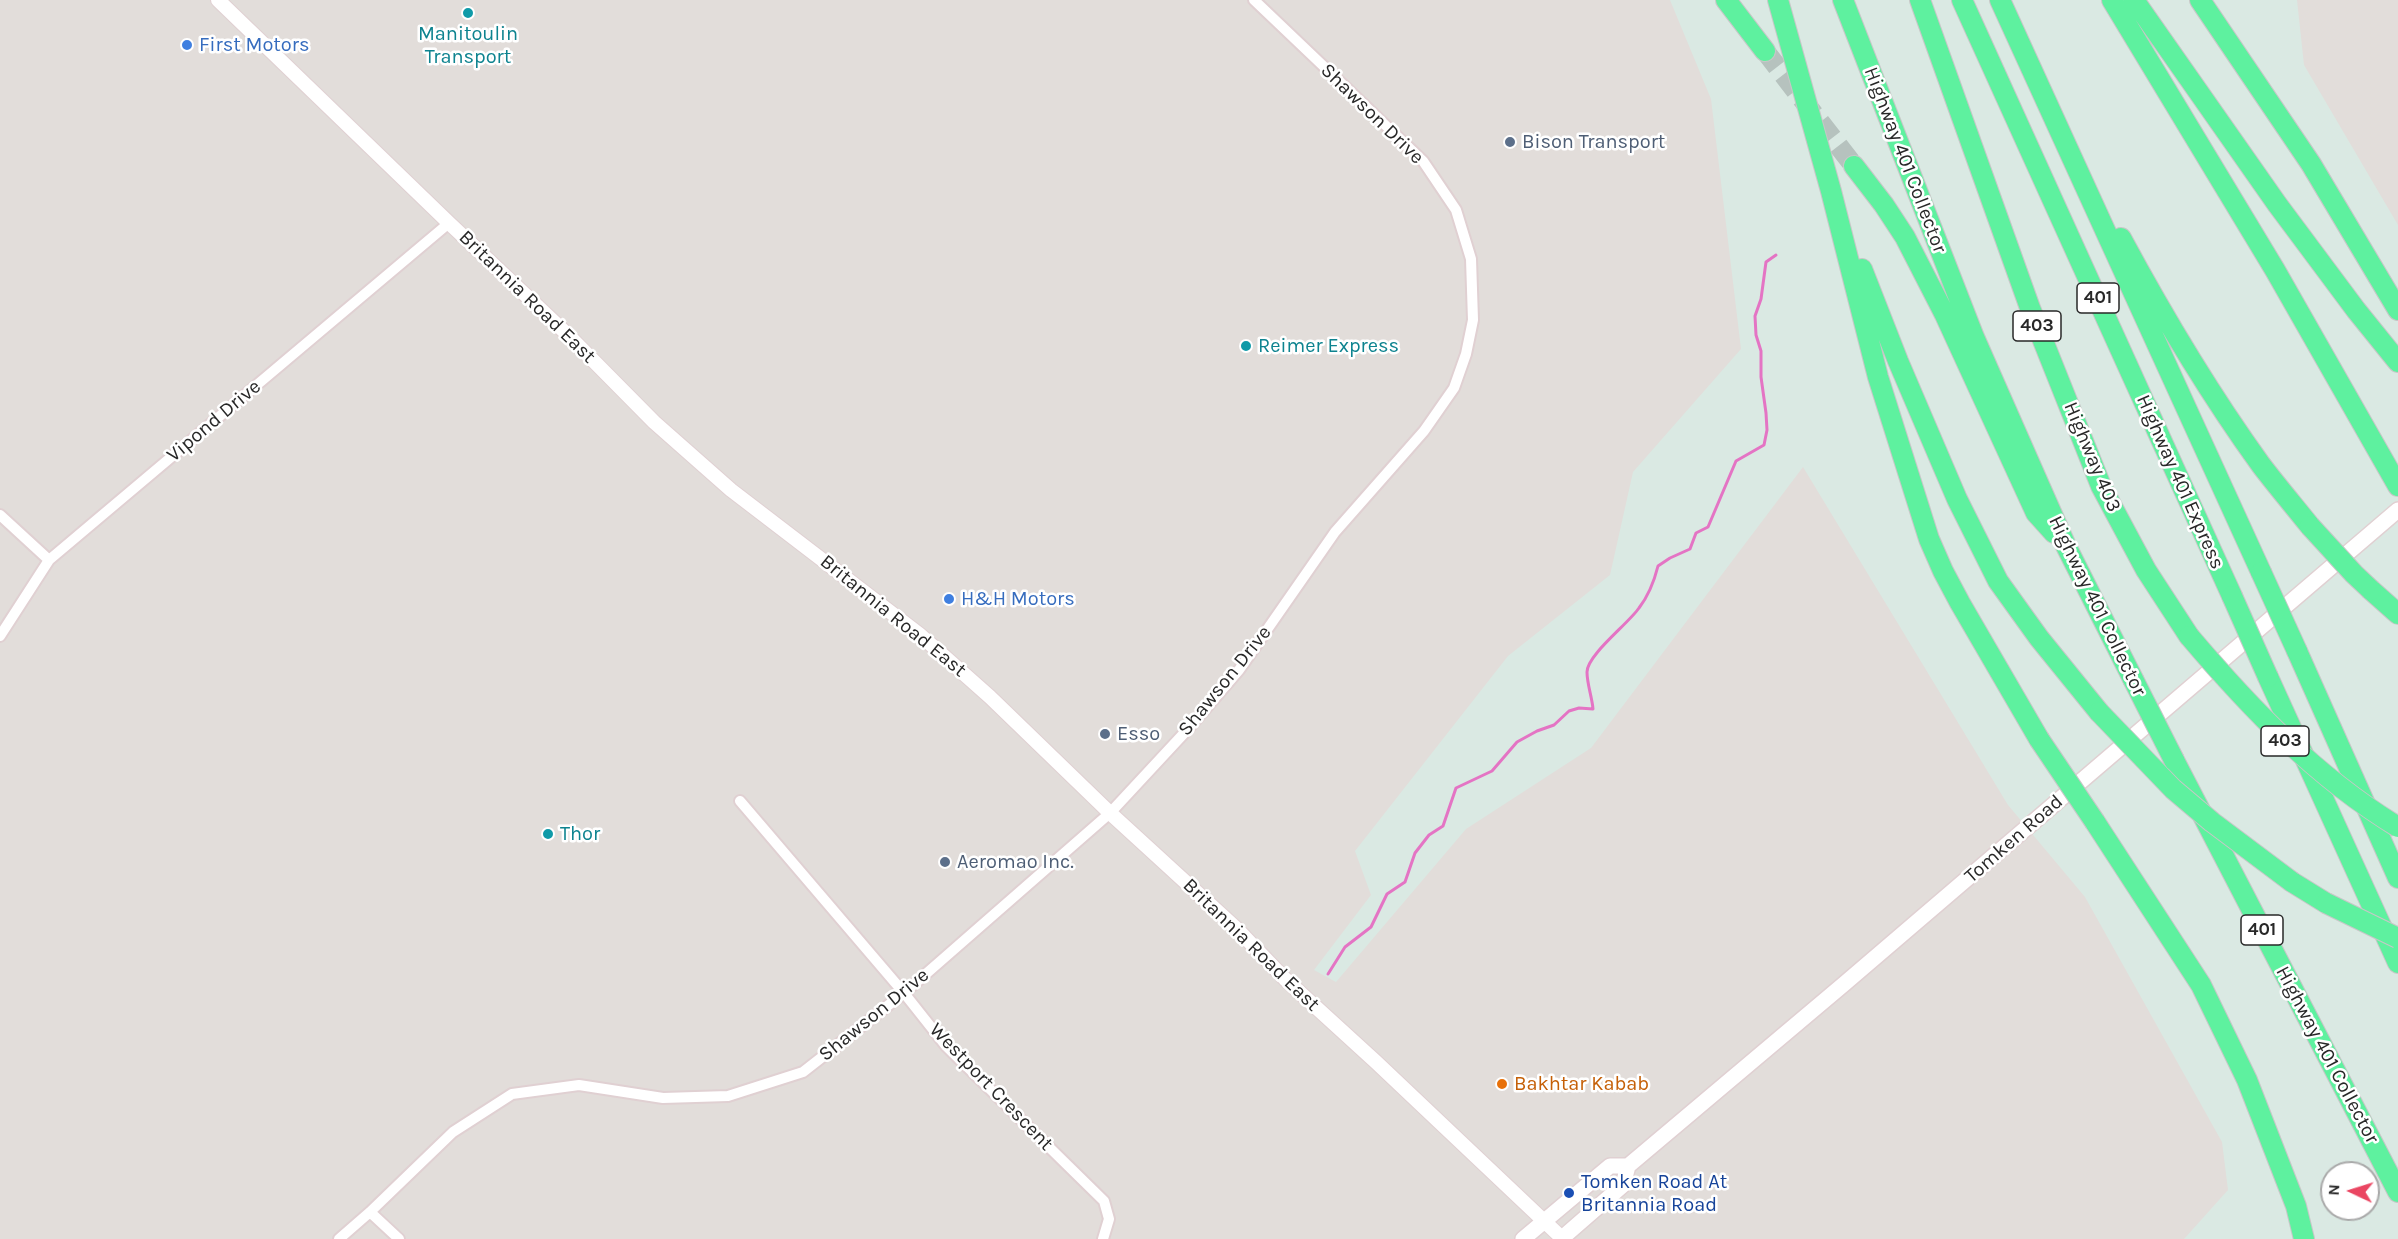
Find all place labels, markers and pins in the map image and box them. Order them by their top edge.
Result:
marker: Manitoulin Transport [461,6,475,20]
place label: Manitoulin Transport [418,22,518,69]
place label: First Motors [199,33,310,57]
marker: First Motors [180,38,194,52]
place label: Bison Transport [1522,130,1665,154]
marker: Bison Transport [1503,135,1517,149]
place label: Reimer Express [1258,334,1399,358]
marker: Reimer Express [1239,339,1253,353]
place label: H&H Motors [961,587,1075,611]
marker: H&H Motors [942,592,956,606]
place label: Esso [1117,722,1160,746]
marker: Esso [1098,727,1112,741]
place label: Thor [560,822,600,846]
marker: Thor [541,827,555,841]
place label: Aeromao Inc. [957,850,1074,874]
marker: Aeromao Inc. [938,855,952,869]
place label: Bakhtar Kabab [1514,1072,1649,1096]
marker: Bakhtar Kabab [1495,1077,1509,1091]
place label: Tomken Road At Britannia Road [1581,1170,1727,1217]
marker: Tomken Road At Britannia Road [1562,1186,1576,1200]

